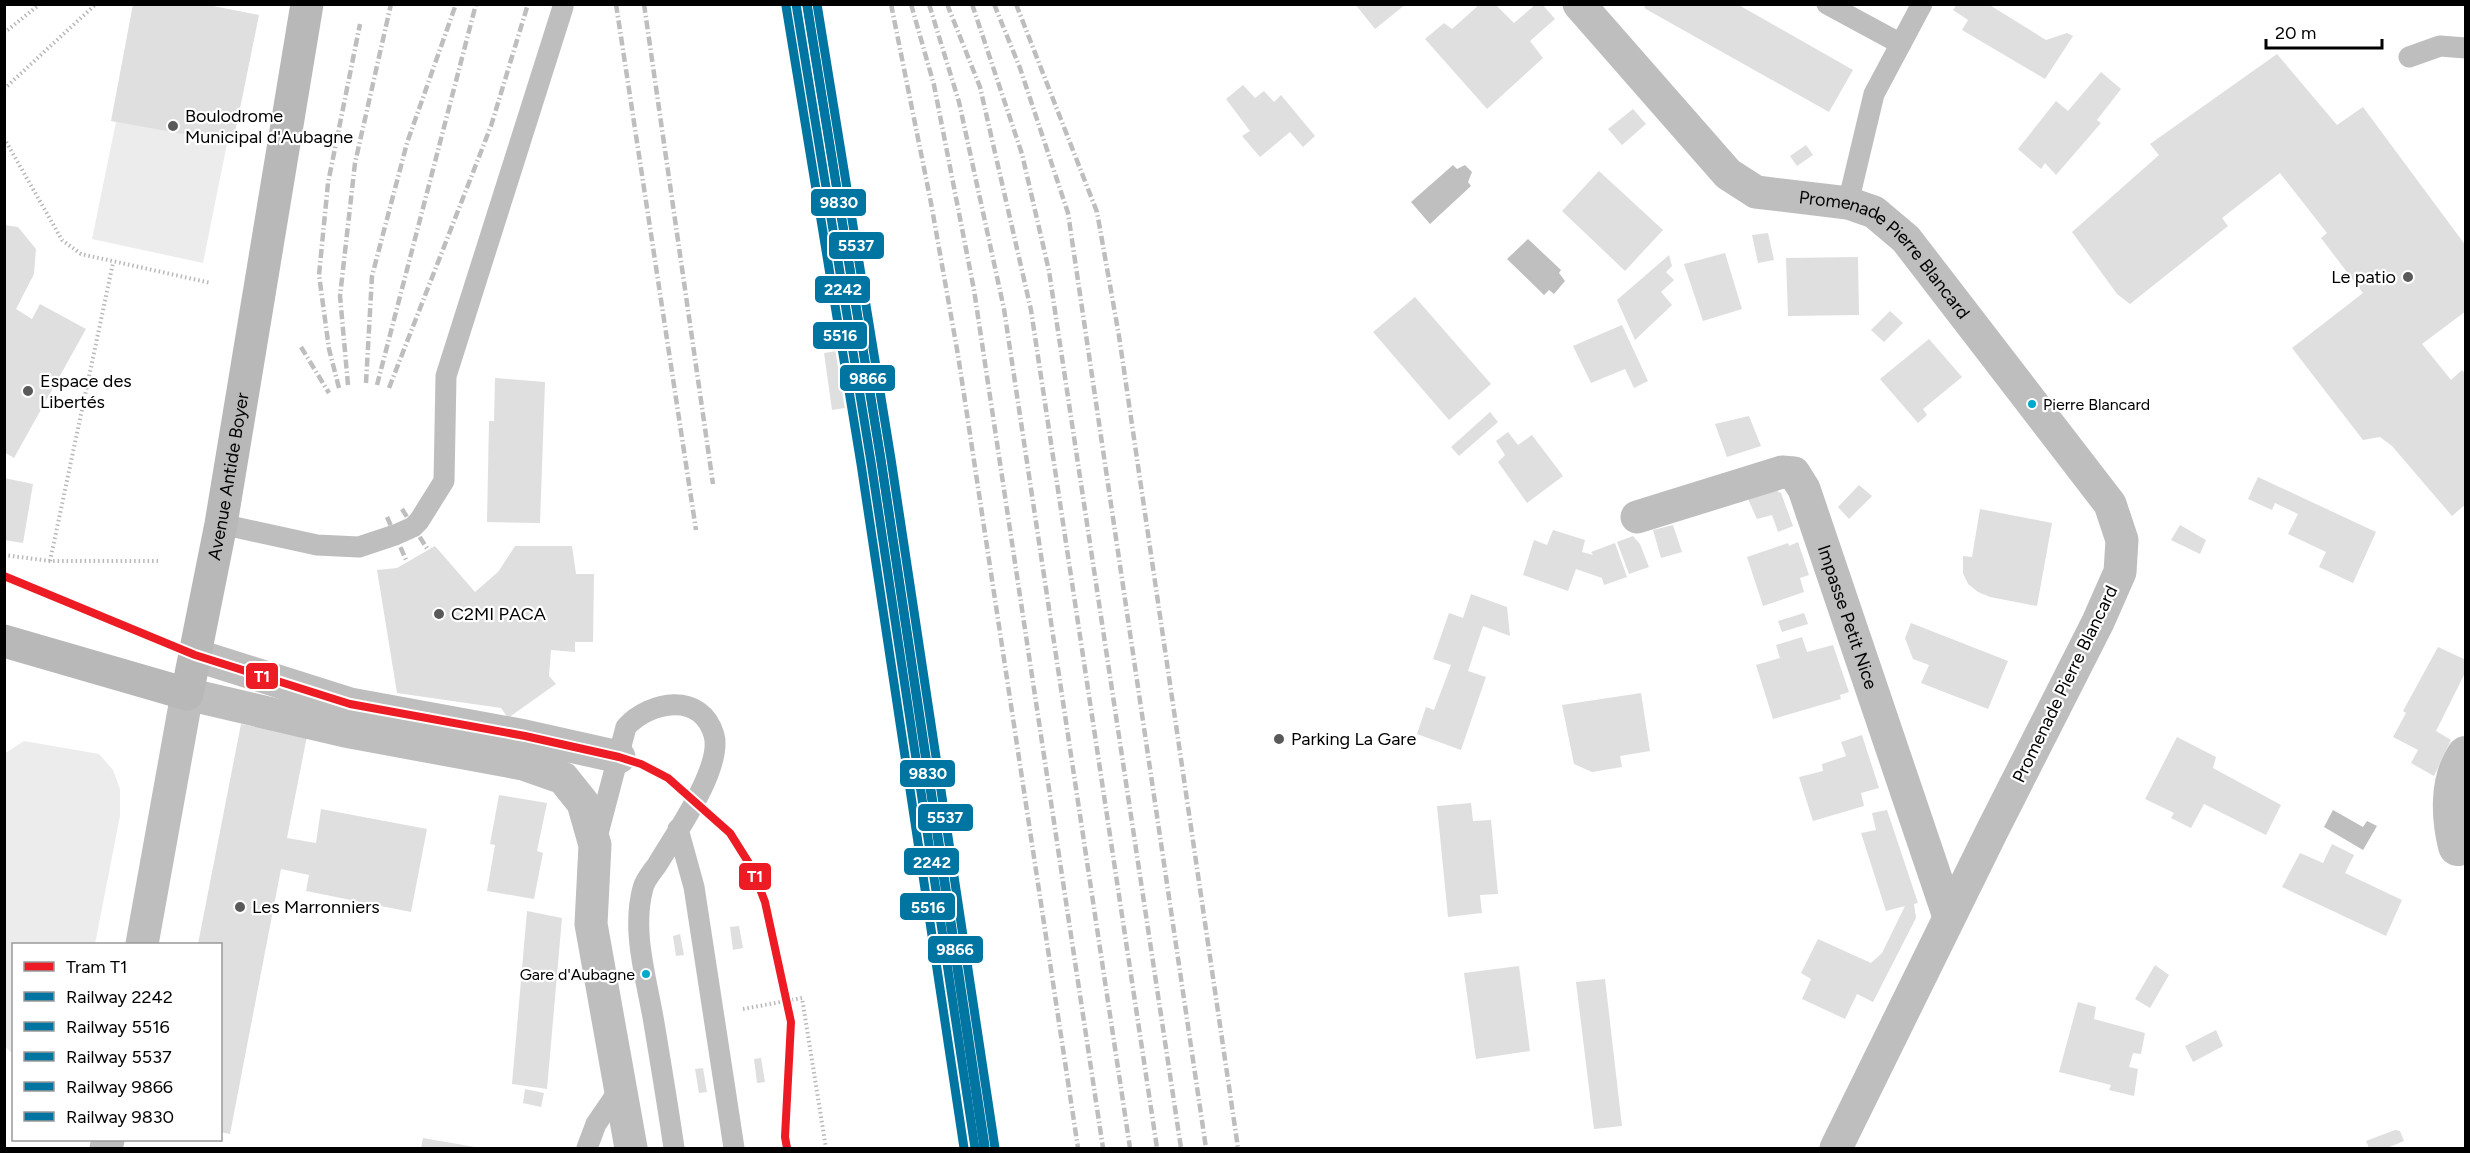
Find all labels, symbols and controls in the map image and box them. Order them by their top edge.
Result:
scale bar [2266,12,2382,50]
text: 20 m [2275,22,2316,44]
place label: Boulodrome Municipal d'Aubagne [185,105,353,148]
marker: Boulodrome Municipal d'Aubagne [166,119,180,133]
street label: Promenade Pierre Blancard [1798,186,1975,323]
line badge: 9830 [810,188,867,217]
text: 9830 [820,193,858,212]
line badge: 5537 [828,231,885,260]
text: 5537 [838,236,874,255]
place label: Le patio [2331,266,2396,288]
marker: Le patio [2401,270,2415,284]
line badge: 2242 [814,275,871,304]
text: 2242 [824,280,862,299]
line badge: 5516 [812,321,868,350]
text: 5516 [823,326,857,345]
line badge: 9866 [839,364,896,392]
text: 9866 [849,369,887,388]
place label: Espace des Libertés [40,370,132,413]
marker: Espace des Libertés [21,384,35,398]
street label: Avenue Antide Boyer [203,391,254,562]
place label: Pierre Blancard [2043,395,2150,414]
marker: Pierre Blancard [2026,398,2038,410]
street label: Impasse Petit Nice [1813,542,1882,692]
street label: Promenade Pierre Blancard [2008,582,2122,786]
place label: C2MI PACA [451,603,546,625]
marker: C2MI PACA [432,607,446,621]
line badge: T1 [245,662,279,690]
text: T1 [254,667,270,686]
place label: Parking La Gare [1291,728,1416,750]
marker: Parking La Gare [1272,732,1286,746]
line badge: 9830 [899,759,956,788]
text: 9830 [909,764,947,783]
line badge: 5537 [917,803,974,832]
text: 5537 [927,808,963,827]
line badge: 2242 [903,847,960,876]
text: 2242 [913,853,951,872]
line badge: T1 [738,862,772,891]
text: T1 [747,867,763,886]
line badge: 5516 [899,892,956,921]
place label: Les Marronniers [252,896,380,918]
text: 5516 [911,898,945,917]
marker: Les Marronniers [233,900,247,914]
line badge: 9866 [927,935,984,964]
text: 9866 [936,940,974,959]
legend [12,943,222,1141]
text: Tram T1 [66,956,128,978]
place label: Gare d'Aubagne [520,965,635,984]
marker: Gare d'Aubagne [640,968,652,980]
text: Railway 2242 [66,986,173,1008]
text: Railway 5516 [66,1016,170,1038]
text: Railway 5537 [66,1046,172,1068]
text: Railway 9866 [66,1076,173,1098]
text: Railway 9830 [66,1106,174,1128]

